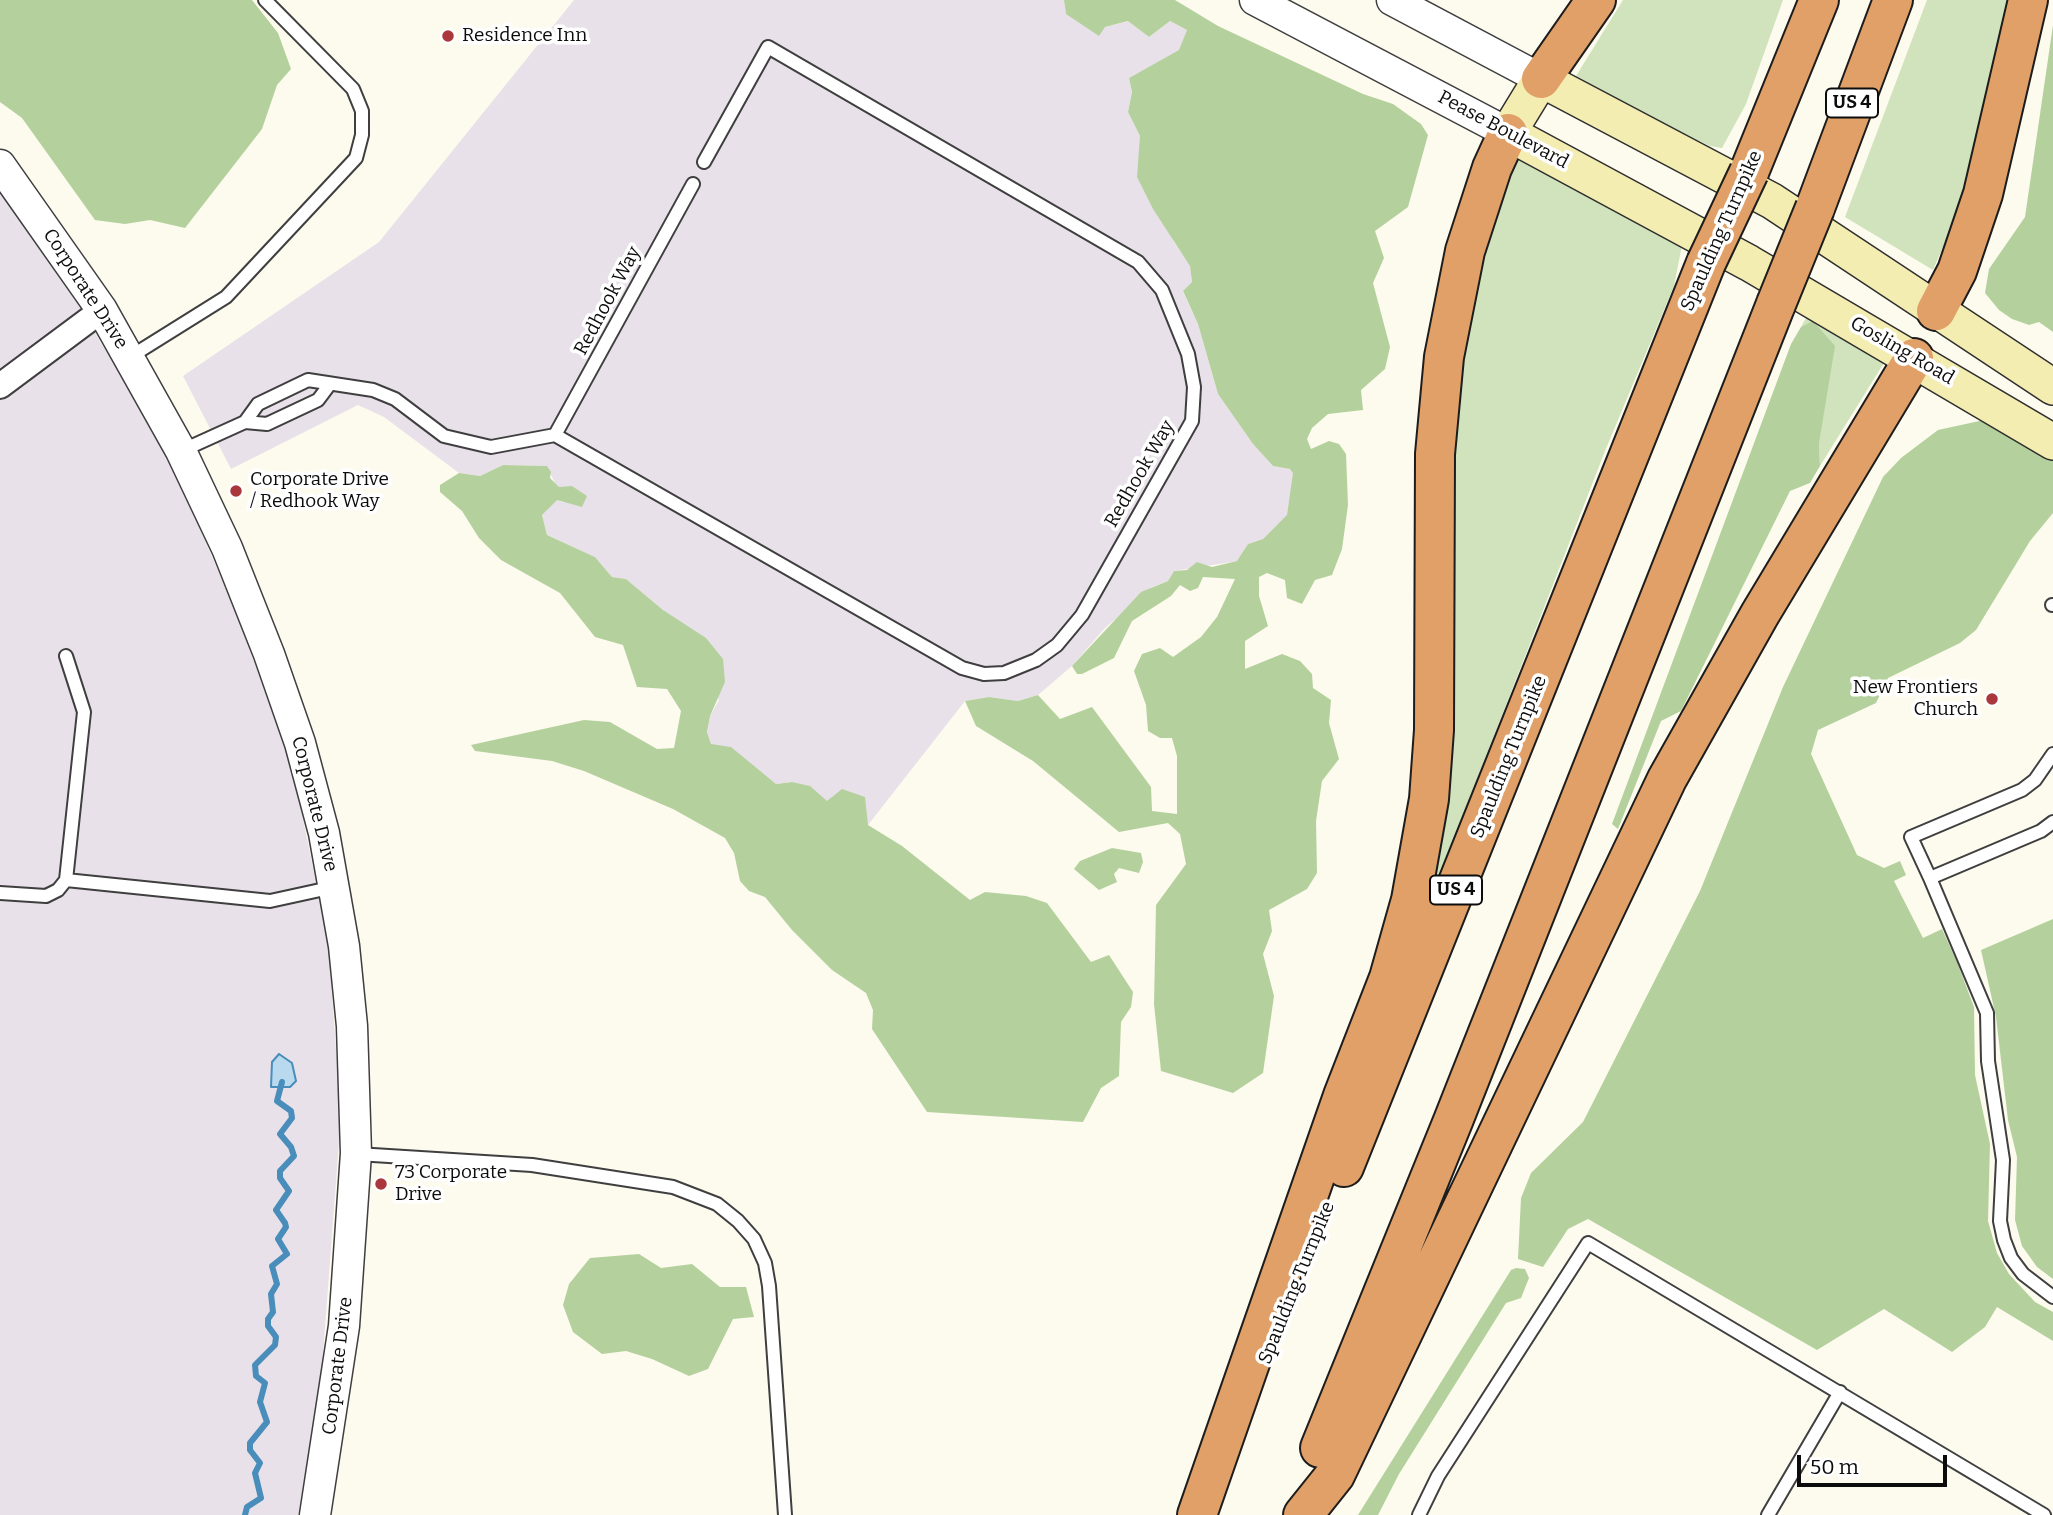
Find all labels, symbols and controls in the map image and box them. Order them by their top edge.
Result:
place label: Residence Inn [462,25,587,47]
marker: Residence Inn [440,28,456,44]
street label: Pease Boulevard [1434,86,1572,174]
road number: US 4 [1826,88,1878,118]
street label: Spaulding Turnpike [1676,147,1768,315]
street label: Corporate Drive [38,225,132,353]
street label: Redhook Way [570,243,646,359]
street label: Gosling Road [1846,312,1958,390]
street label: Redhook Way [1100,416,1180,532]
place label: Corporate Drive / Redhook Way [250,469,389,513]
marker: Corporate Drive / Redhook Way [228,483,244,499]
street label: Spaulding Turnpike [1466,672,1552,842]
place label: New Frontiers Church [1853,677,1978,721]
marker: New Frontiers Church [1984,691,2000,707]
street label: Corporate Drive [286,734,342,874]
road number: US 4 [1430,876,1482,904]
place label: 73 Corporate Drive [395,1162,507,1206]
marker: 73 Corporate Drive [373,1176,389,1192]
street label: Spaulding Turnpike [1254,1198,1340,1368]
street label: Corporate Drive [318,1296,358,1436]
scale bar [1801,1442,1952,1486]
text: 50 m [1810,1454,1859,1480]

